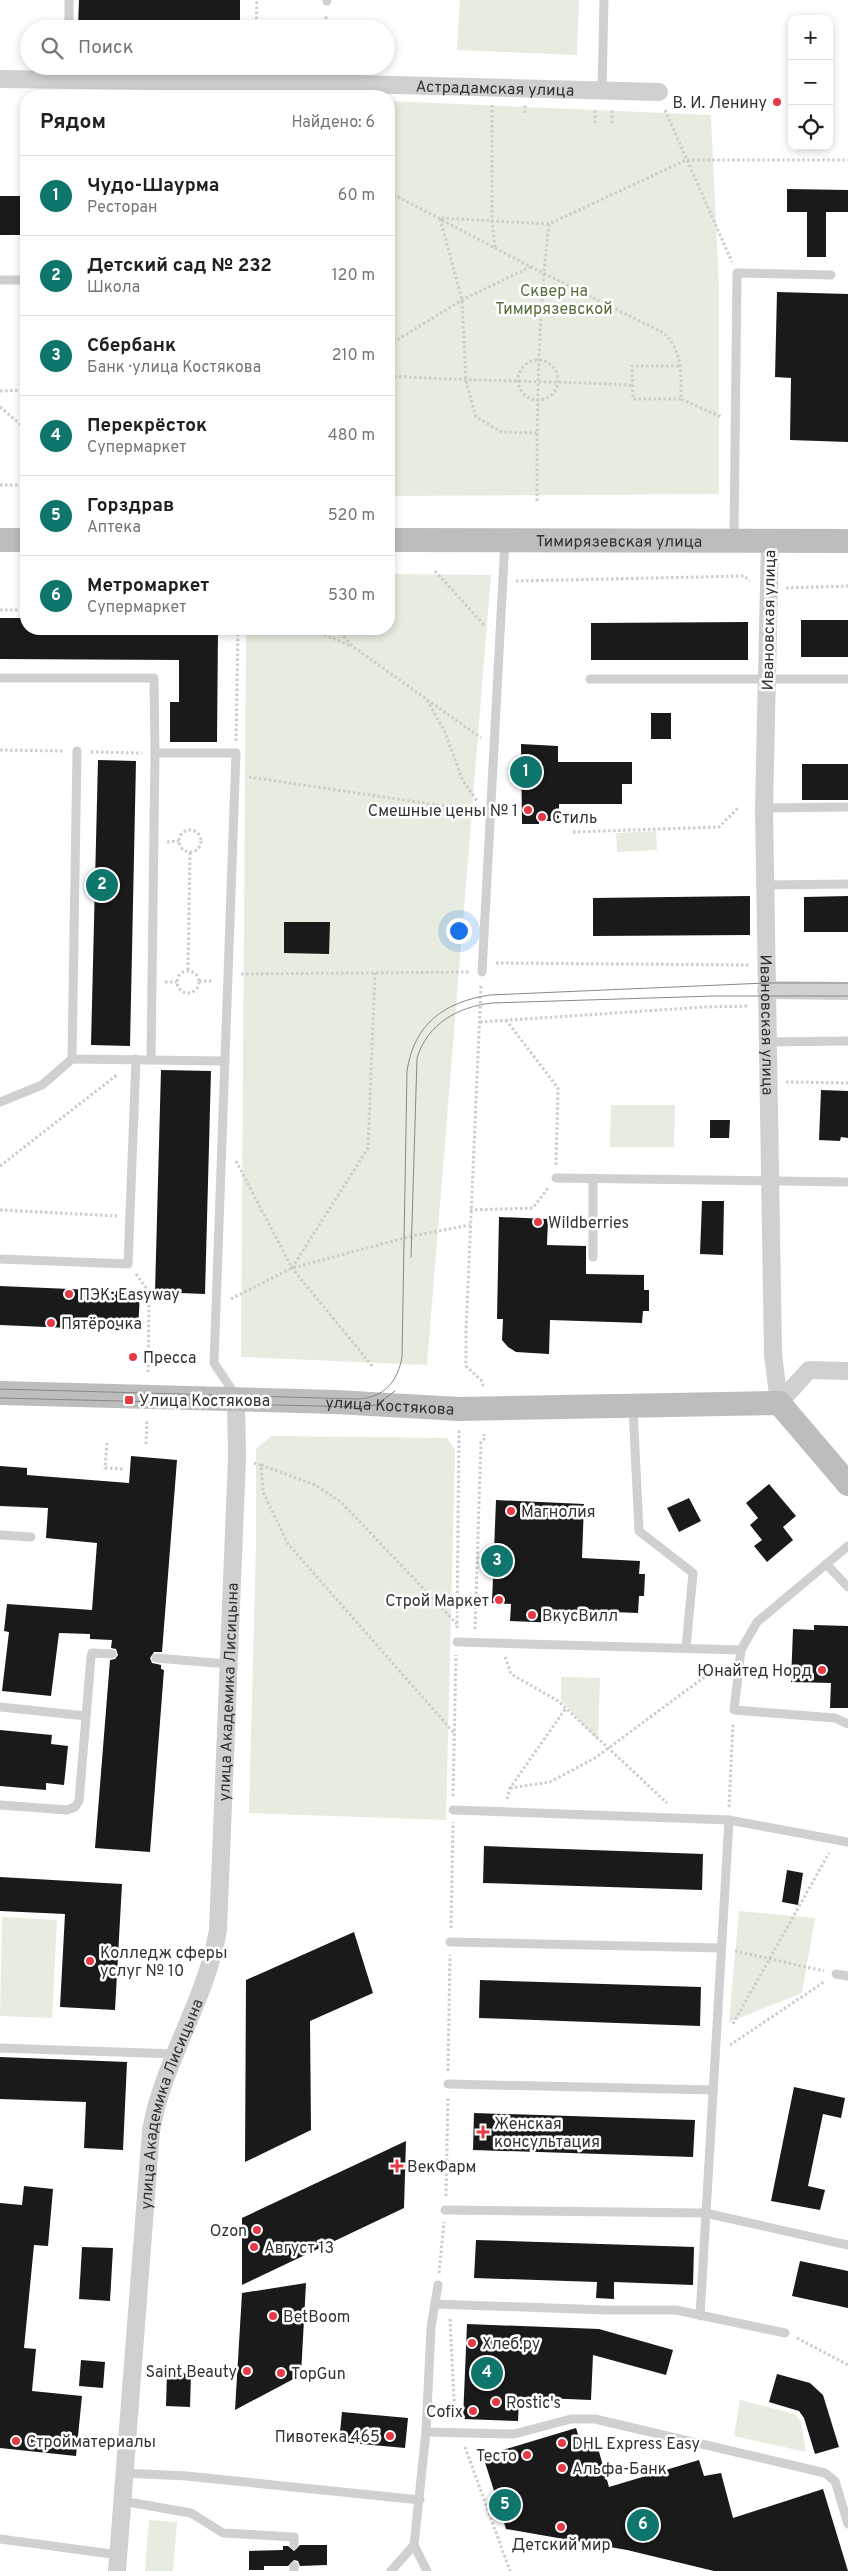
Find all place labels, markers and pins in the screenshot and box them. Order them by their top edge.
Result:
place label: В. И. Ленину [672,94,767,114]
marker: В. И. Ленину [771,96,783,108]
pin: 1 [510,753,542,791]
place label: Смешные цены № 1 [368,802,518,822]
marker: Смешные цены № 1 [522,804,534,816]
place label: Стиль [552,809,597,829]
marker: Стиль [536,811,548,823]
pin: 2 [86,866,118,904]
place label: Wildberries [548,1214,629,1234]
marker: Wildberries [532,1216,544,1228]
place label: ПЭК: Easyway [79,1286,180,1306]
marker: ПЭК: Easyway [63,1288,75,1300]
place label: Пятёрочка [61,1315,142,1335]
marker: Пятёрочка [45,1317,57,1329]
place label: Пресса [143,1349,197,1369]
marker: Пресса [127,1351,139,1363]
place label: Улица Костякова [139,1392,270,1412]
marker: Улица Костякова [123,1394,135,1406]
place label: Магнолия [521,1503,596,1523]
marker: Магнолия [505,1505,517,1517]
pin: 3 [481,1542,513,1580]
place label: Строй Маркет [385,1592,489,1612]
marker: Строй Маркет [493,1594,505,1606]
place label: ВкусВилл [542,1607,618,1627]
marker: ВкусВилл [526,1609,538,1621]
place label: Юнайтед Норд [697,1662,812,1682]
marker: Юнайтед Норд [816,1664,828,1676]
place label: Колледж сферы услуг № 10 [100,1944,227,1982]
marker: Колледж сферы услуг № 10 [84,1955,96,1967]
place label: Женская консультация [494,2115,600,2153]
marker: Женская консультация [476,2125,490,2139]
place label: ВекФарм [407,2158,476,2178]
marker: ВекФарм [391,2160,403,2172]
place label: Ozon [210,2222,247,2242]
marker: Ozon [251,2224,263,2236]
place label: Август 13 [264,2239,334,2259]
marker: Август 13 [248,2241,260,2253]
place label: BetBoom [283,2308,350,2328]
marker: BetBoom [267,2310,279,2322]
place label: Хлеб.ру [482,2335,540,2355]
marker: Хлеб.ру [466,2337,478,2349]
pin: 4 [471,2354,503,2392]
place label: Saint Beauty [146,2363,237,2383]
marker: Saint Beauty [241,2365,253,2377]
place label: TopGun [291,2365,346,2385]
marker: TopGun [275,2367,287,2379]
place label: Rostic's [506,2394,561,2414]
marker: Rostic's [490,2396,502,2408]
place label: Cofix [426,2403,463,2423]
marker: Cofix [467,2405,479,2417]
place label: Пивотека 465 [275,2428,380,2448]
marker: Пивотека 465 [384,2430,396,2442]
place label: Стройматериалы [26,2433,156,2453]
marker: Стройматериалы [10,2435,22,2447]
place label: DHL Express Easy [572,2435,700,2455]
marker: DHL Express Easy [556,2437,568,2449]
place label: Тесто [476,2447,517,2467]
marker: Тесто [521,2449,533,2461]
place label: Альфа-Банк [572,2460,667,2480]
marker: Альфа-Банк [556,2462,568,2474]
pin: 5 [489,2486,521,2524]
pin: 6 [627,2506,659,2544]
marker: Детский мир [555,2521,567,2533]
place label: Детский мир [511,2536,611,2556]

